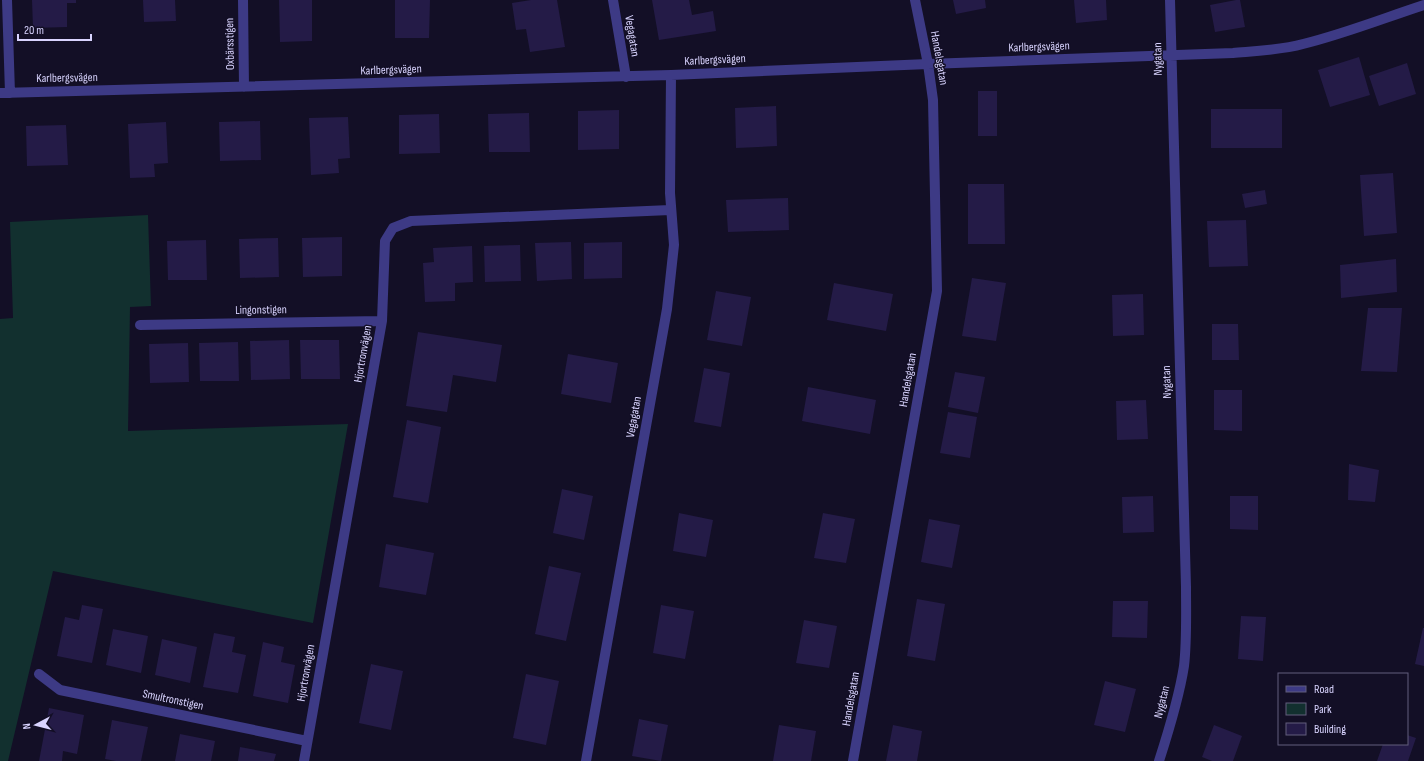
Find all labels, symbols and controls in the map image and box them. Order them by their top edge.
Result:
street label: Vegagatan [621,14,643,58]
scale bar [18,16,91,42]
street label: Oxbärsstigen [222,18,238,70]
text: 20 m [24,23,44,38]
street label: Handelsgatan [927,30,951,86]
street label: Karlbergsvägen [1008,38,1070,56]
street label: Nygatan [1150,42,1166,76]
street label: Karlbergsvägen [684,51,746,69]
street label: Karlbergsvägen [360,61,422,79]
street label: Karlbergsvägen [36,70,98,86]
street label: Lingonstigen [235,302,287,318]
street label: Hjortronvägen [351,324,375,384]
street label: Handelsgatan [896,352,920,408]
street label: Nygatan [1159,365,1175,399]
street label: Vegagatan [623,395,645,439]
street label: Hjortronvägen [294,643,318,703]
street label: Handelsgatan [839,671,863,727]
legend [1278,673,1408,745]
text: Road [1314,682,1334,697]
street label: Nygatan [1151,684,1173,720]
street label: Smultronstigen [141,686,205,714]
text: Park [1314,702,1332,717]
north arrow [16,705,56,745]
text: N [20,722,33,730]
text: Building [1314,722,1346,737]

